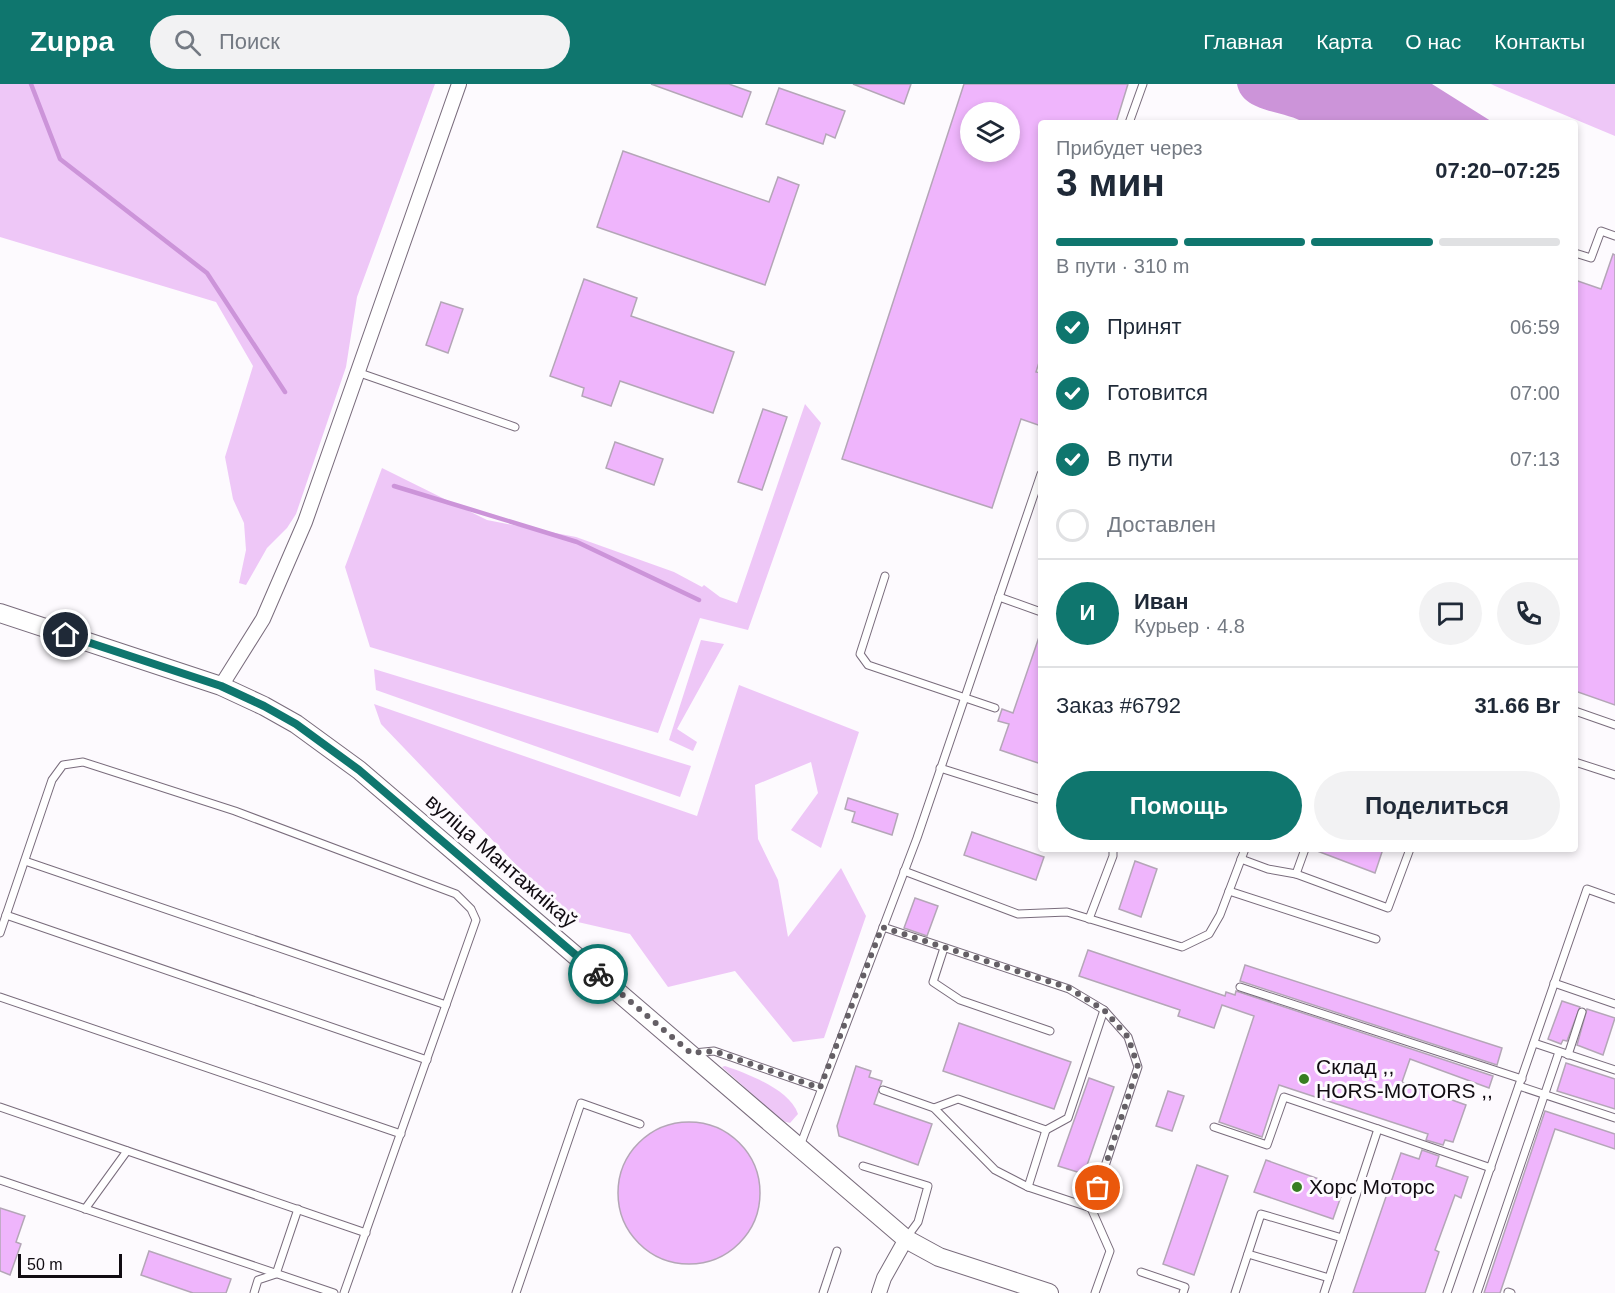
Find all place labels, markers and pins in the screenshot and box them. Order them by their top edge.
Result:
pin [40,609,91,660]
place label: Склад ,, HORS-MOTORS ,, [1316,1055,1493,1102]
marker: Склад ,, HORS-MOTORS ,, [1297,1072,1311,1086]
pin [1072,1162,1123,1213]
place label: Хорс Моторс [1309,1175,1435,1198]
marker: Хорс Моторс [1290,1180,1304,1194]

